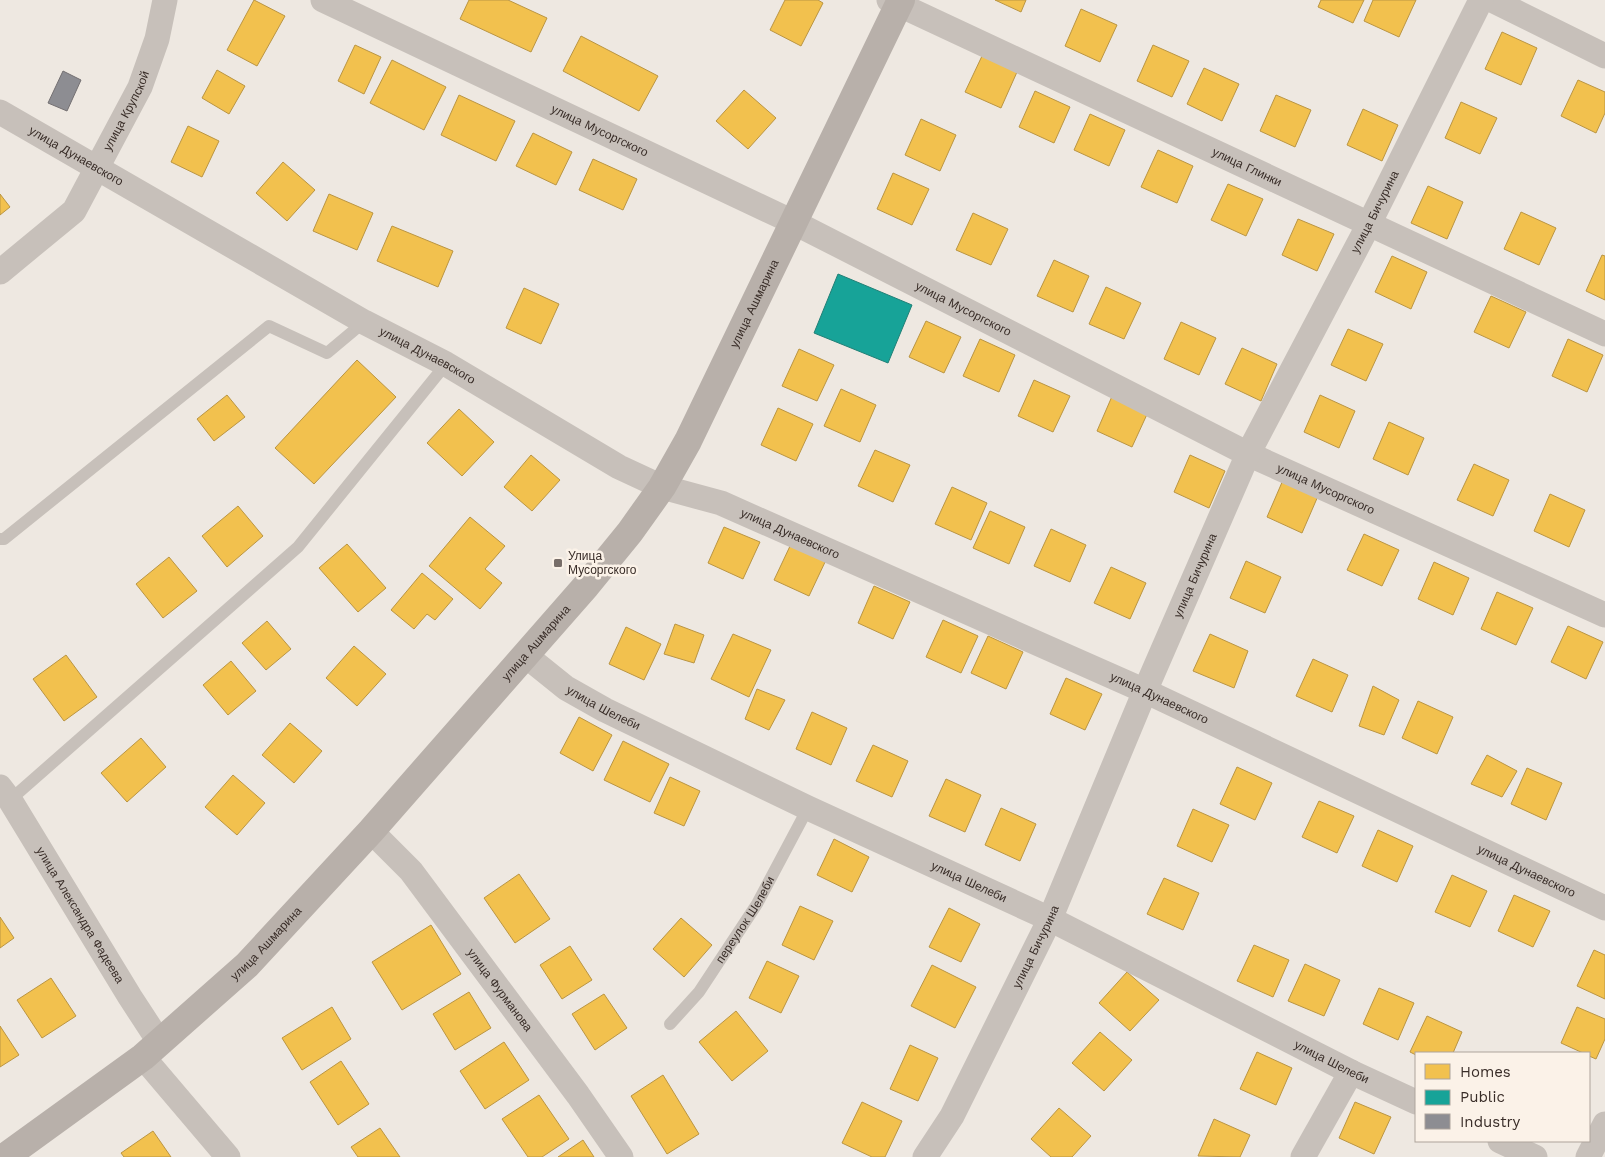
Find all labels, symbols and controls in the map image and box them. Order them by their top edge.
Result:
street label: улица Крупской [100,69,152,153]
street label: улица Мусоргского [549,102,651,160]
street label: улица Дунаевского [27,123,126,189]
street label: улица Глинки [1210,145,1284,189]
street label: улица Бичурина [1348,168,1402,255]
street label: улица Ашмарина [727,257,782,350]
street label: улица Мусоргского [913,279,1014,339]
street label: улица Дунаевского [377,324,478,387]
street label: улица Мусоргского [1275,461,1377,517]
street label: улица Дунаевского [739,506,842,562]
street label: улица Бичурина [1171,531,1220,620]
place label: Улица Мусоргского [568,549,637,577]
marker: Улица Мусоргского [552,557,564,569]
street label: улица Ашмарина [499,602,573,684]
street label: улица Дунаевского [1108,669,1211,727]
street label: улица Шелеби [564,683,643,733]
street label: улица Дунаевского [1475,842,1578,900]
street label: улица Александра Фадеева [33,844,127,986]
street label: улица Шелеби [929,859,1009,905]
street label: переулок Шелеби [713,874,777,966]
street label: улица Бичурина [1010,903,1062,991]
street label: улица Ашмарина [228,904,305,983]
street label: улица Фурманова [464,946,535,1035]
street label: улица Шелеби [1292,1037,1371,1086]
legend [1415,1052,1590,1142]
text: Homes [1460,1063,1511,1081]
text: Public [1460,1088,1505,1106]
text: Industry [1460,1113,1521,1131]

